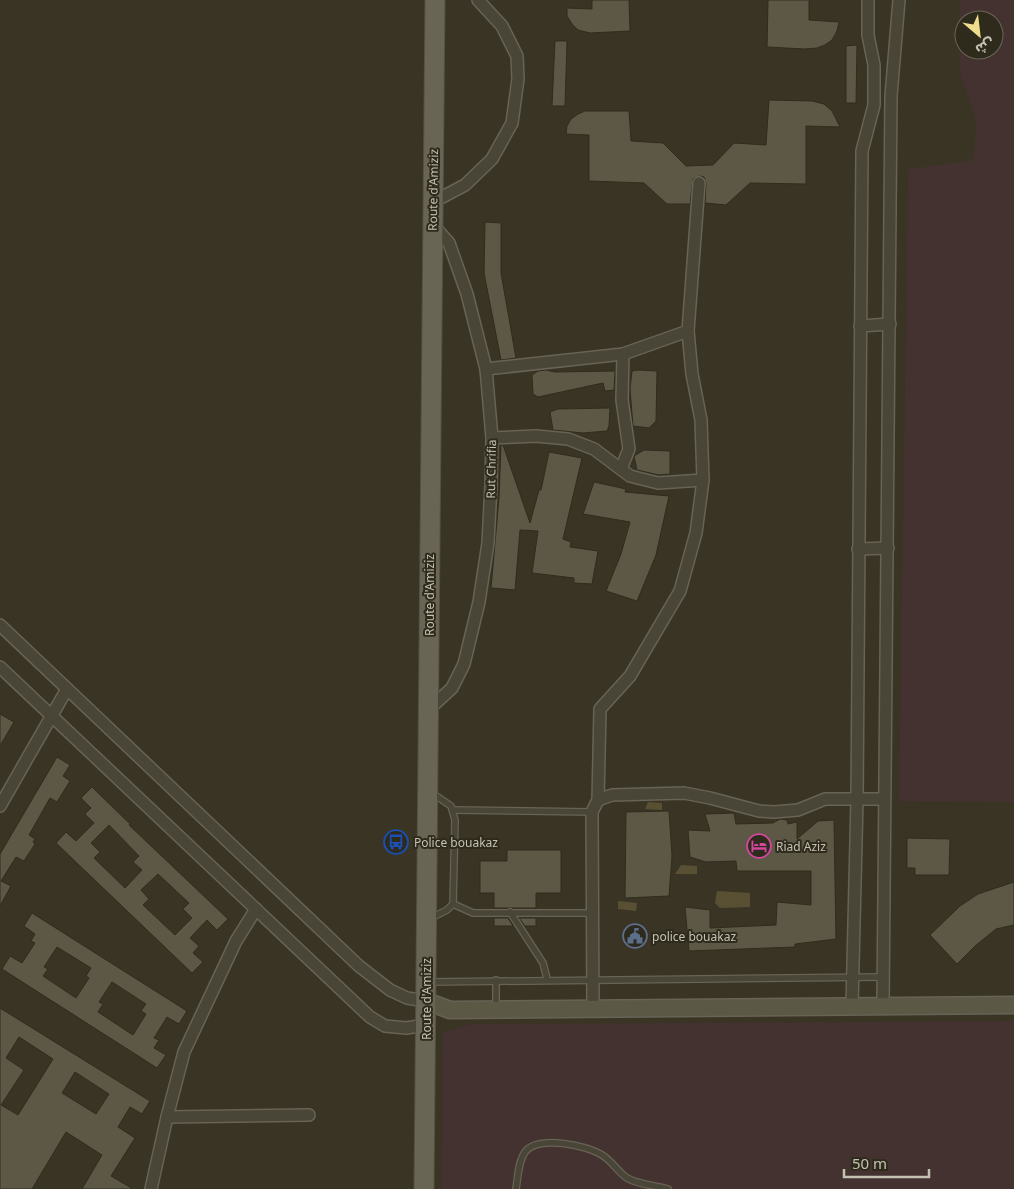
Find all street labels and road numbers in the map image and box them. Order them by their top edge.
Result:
street label: Route d'Amiziz [424,149,442,231]
street label: Rut Chrifia [482,439,500,499]
street label: Route d'Amiziz [421,554,438,636]
street label: Route d'Amiziz [418,958,435,1040]

